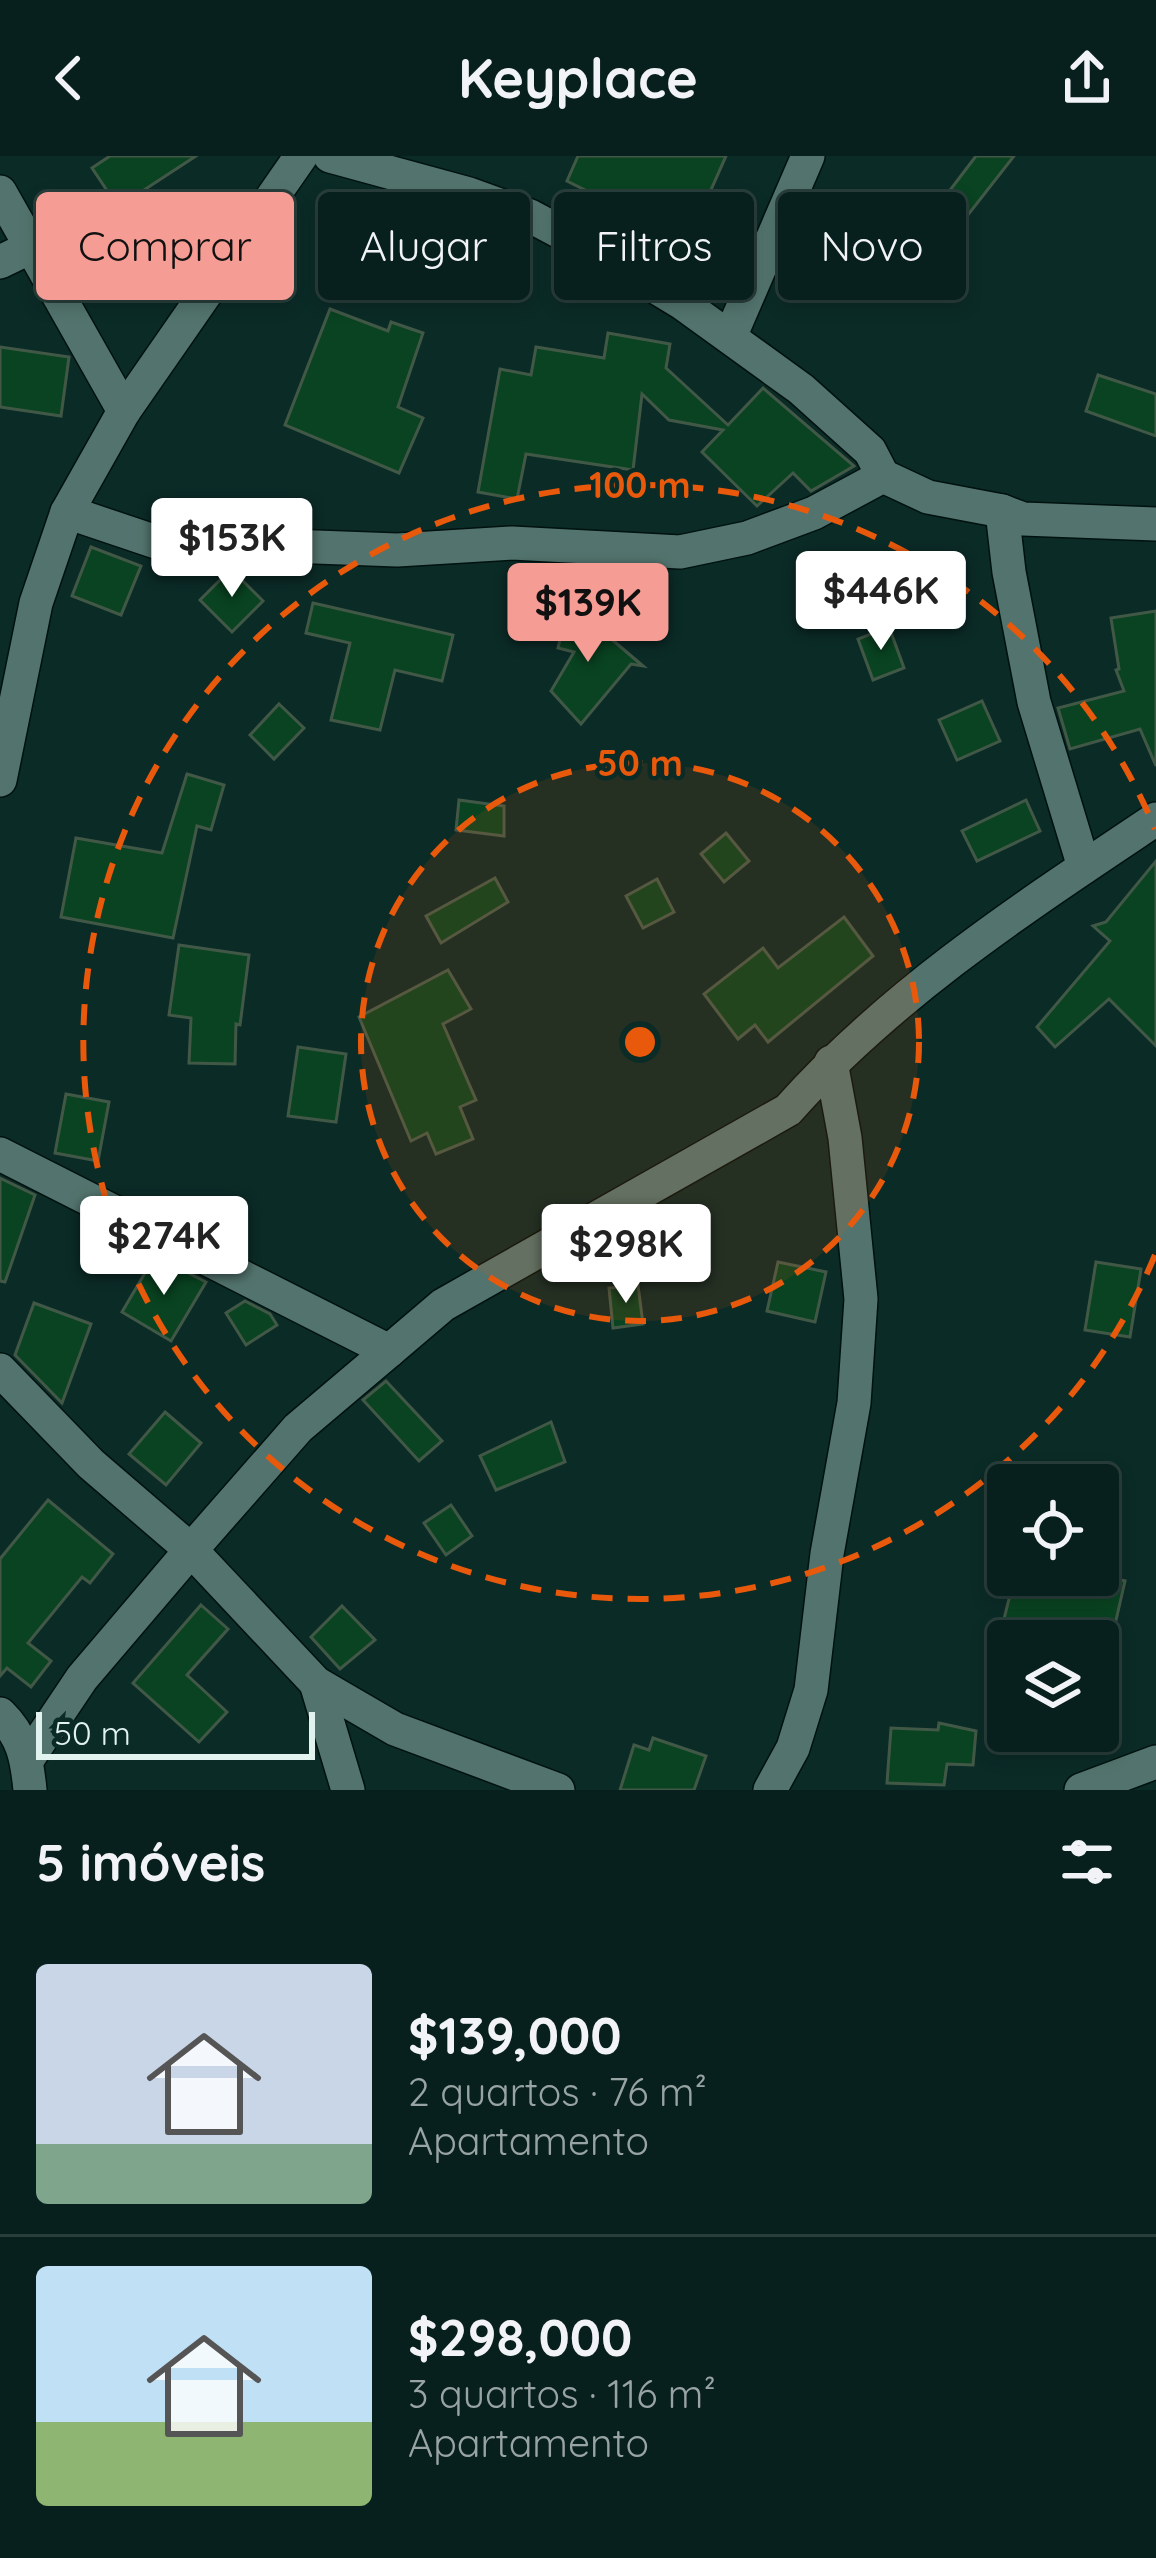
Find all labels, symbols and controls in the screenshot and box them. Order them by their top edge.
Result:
text: Keyplace [458,44,698,112]
icon: back [36,45,102,111]
icon: share [1054,45,1120,111]
chip: Comprar [36,192,294,300]
chip: Alugar [318,192,530,300]
chip: Filtros [554,192,754,300]
chip: Novo [778,192,966,300]
text: 100 m [589,462,691,507]
pin: $153K [148,498,316,600]
text: $153K [178,512,286,561]
pin: $446K [797,551,965,653]
pin: $139K [504,563,672,665]
text: $446K [823,565,939,614]
text: $139K [534,577,642,626]
text: 50 m [597,740,683,785]
centre of rings [619,1021,661,1063]
pin: $274K [80,1196,248,1298]
pin: $298K [542,1204,710,1306]
text: $274K [107,1210,221,1259]
text: $298K [569,1218,683,1267]
map controls [987,1464,1119,1752]
button: locate [987,1464,1119,1596]
button: layers [987,1620,1119,1752]
scale bar [36,1706,315,1759]
text: 50 m [54,1712,131,1753]
icon: filters [1054,1829,1120,1895]
text: 5 imóveis [36,1830,265,1894]
text: $139,000 [408,2003,622,2067]
icon: home [132,2012,276,2156]
text: 2 quartos · 76 m² [408,2067,707,2116]
text: Apartamento [408,2116,649,2165]
text: $298,000 [408,2305,632,2369]
icon: home [132,2314,276,2458]
text: 3 quartos · 116 m² [408,2369,716,2418]
text: Apartamento [408,2418,649,2467]

